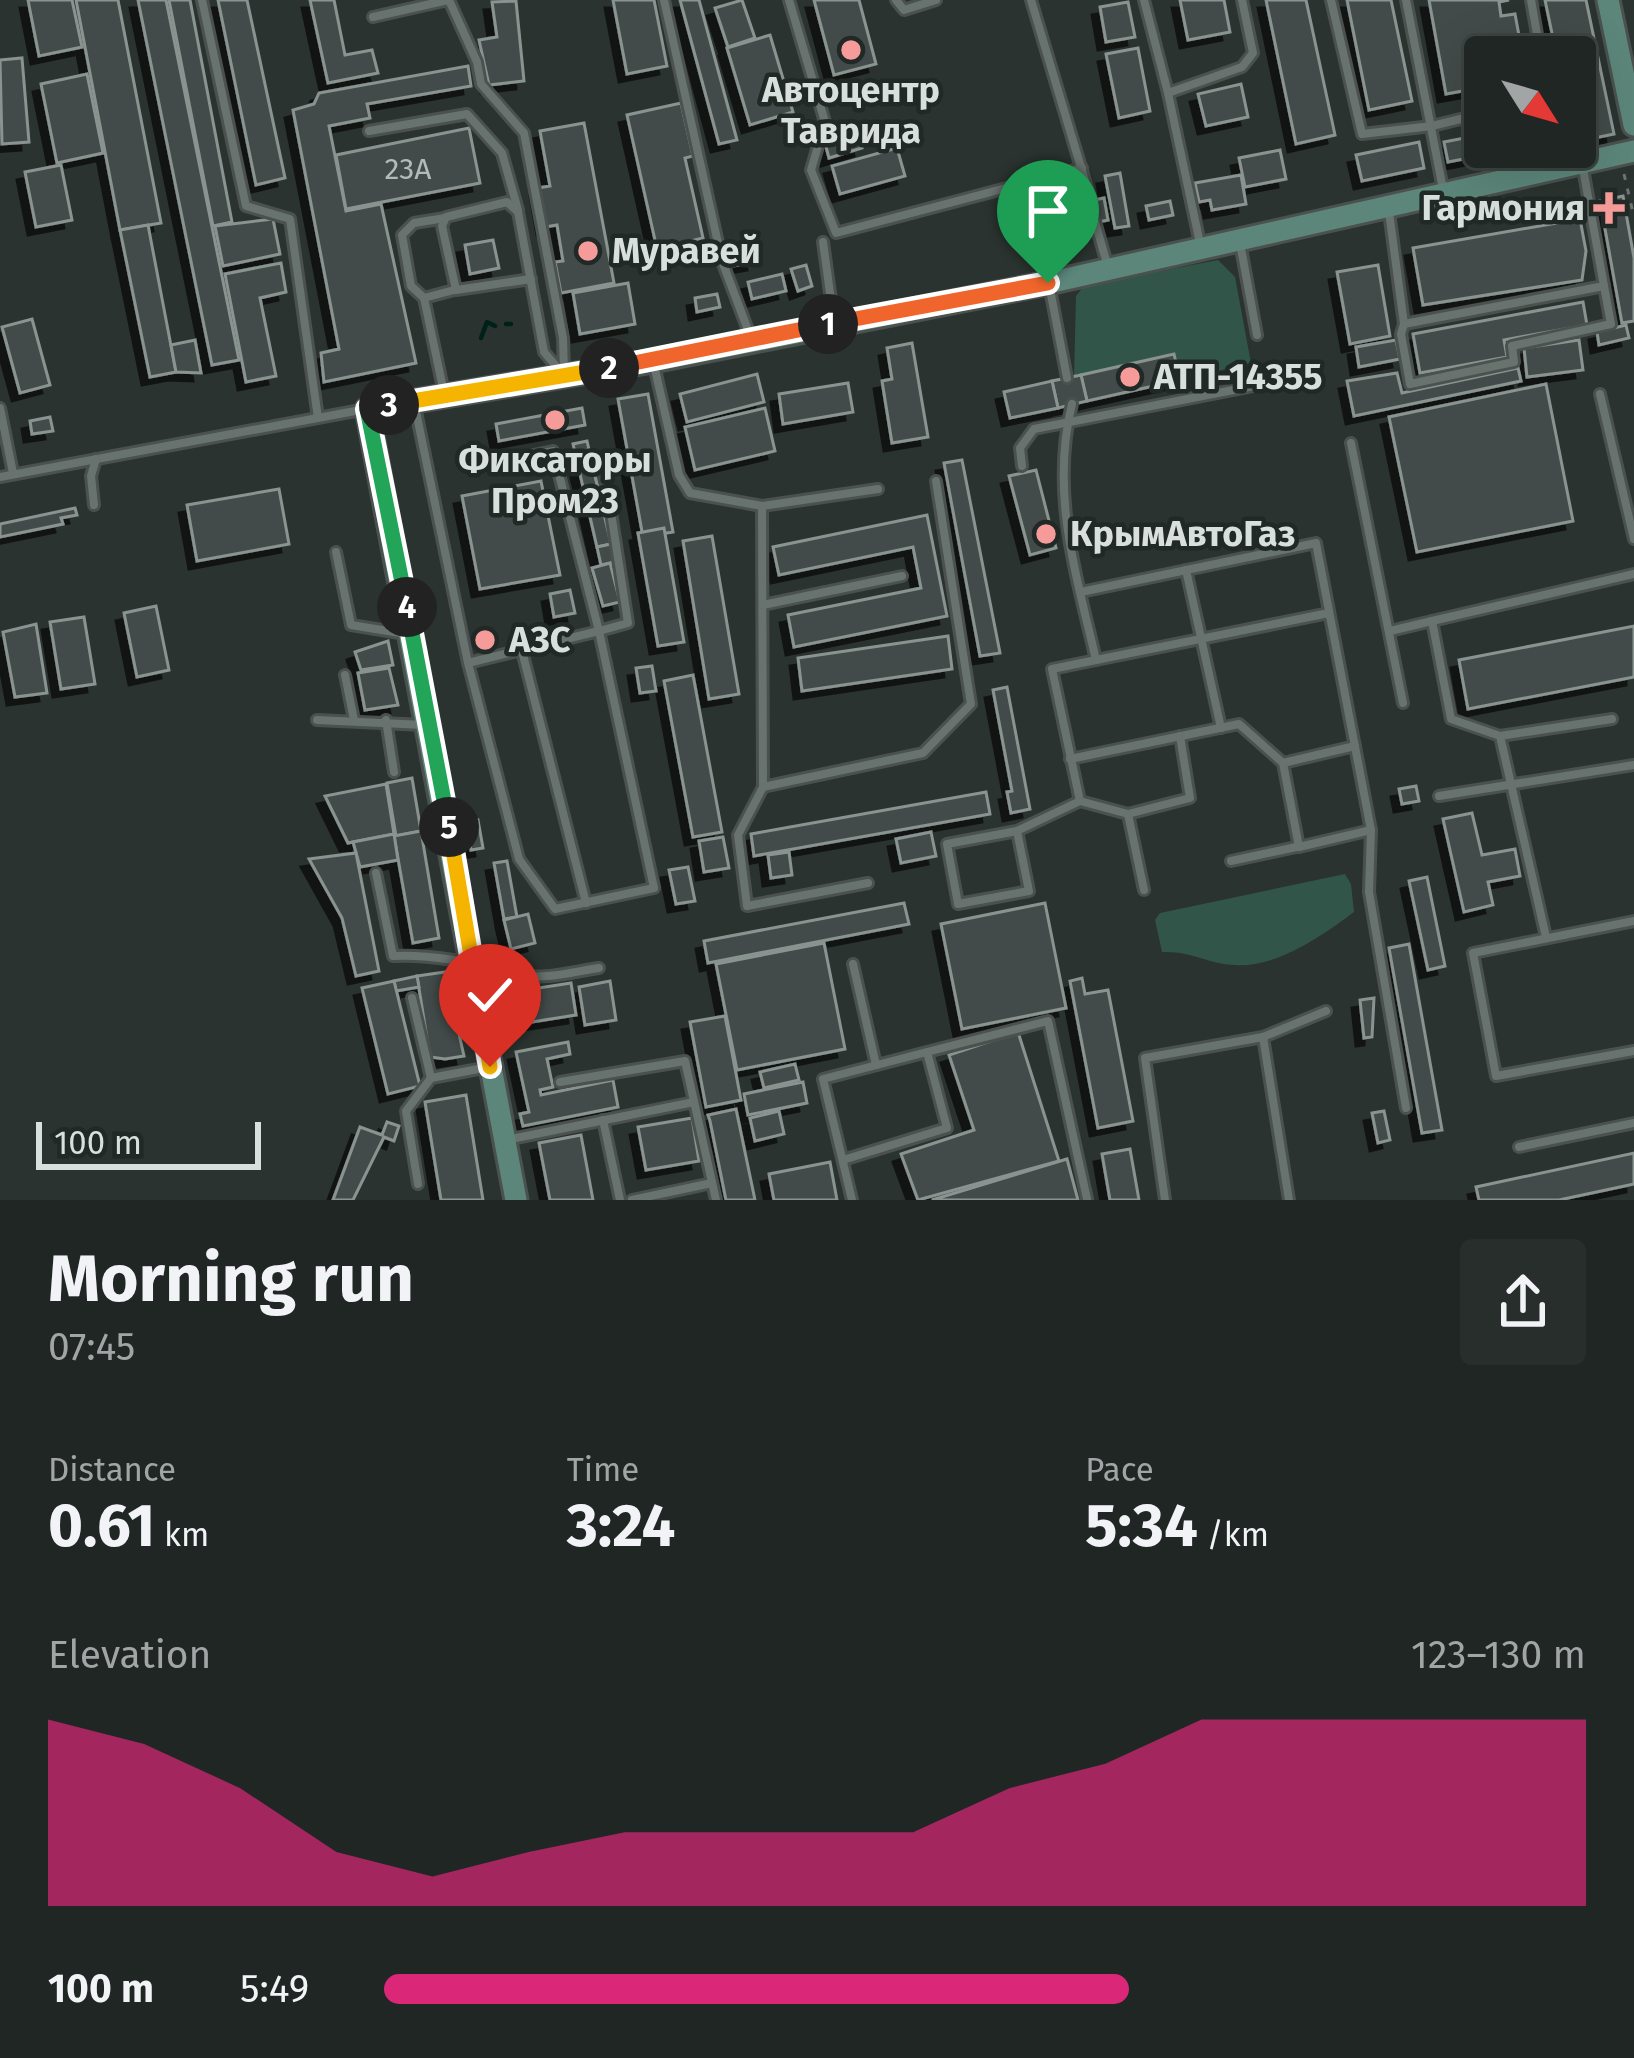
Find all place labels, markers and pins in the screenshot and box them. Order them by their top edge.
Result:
marker: Автоцентр Таврида [838,37,864,63]
place label: Автоцентр Таврида [761,68,940,153]
pin [997,160,1099,283]
place label: Гармония [1421,186,1585,230]
marker: Гармония [1596,195,1622,221]
place label: Муравей [612,229,761,273]
marker: Муравей [575,238,601,264]
pin: 1 [798,294,858,354]
pin: 2 [579,338,639,398]
place label: АТП-14355 [1153,355,1323,399]
marker: АТП-14355 [1117,364,1143,390]
pin: 3 [359,375,419,435]
marker: Фиксаторы Пром23 [542,407,568,433]
place label: Фиксаторы Пром23 [458,438,652,523]
place label: КрымАвтоГаз [1070,512,1296,556]
marker: КрымАвтоГаз [1033,521,1059,547]
pin: 4 [377,577,437,637]
place label: АЗС [508,618,571,662]
marker: АЗС [472,627,498,653]
pin: 5 [419,797,479,857]
pin [439,944,541,1067]

